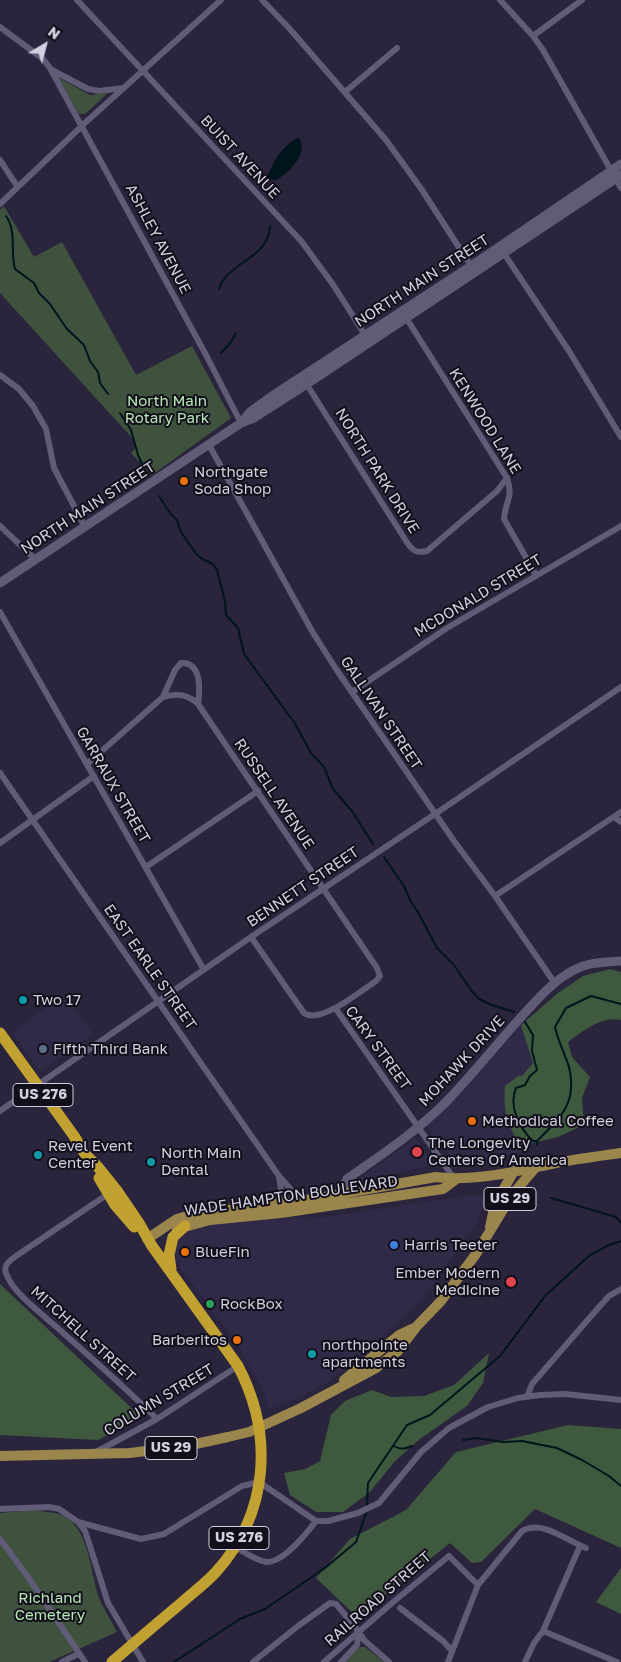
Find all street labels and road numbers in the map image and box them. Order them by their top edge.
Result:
street label: BUIST AVENUE [197,112,283,202]
street label: ASHLEY AVENUE [122,181,194,297]
street label: NORTH MAIN STREET [351,231,493,331]
street label: KENWOOD LANE [445,365,525,477]
street label: NORTH PARK DRIVE [331,405,423,537]
street label: NORTH MAIN STREET [17,458,159,558]
street label: MCDONALD STREET [411,551,545,641]
street label: GALLIVAN STREET [336,653,426,773]
street label: GARRAUX STREET [72,724,154,846]
street label: RUSSELL AVENUE [230,735,318,853]
street label: BENNETT STREET [244,843,362,931]
street label: EAST EARLE STREET [100,901,200,1033]
street label: CARY STREET [341,1002,415,1094]
street label: MOHAWK DRIVE [415,1012,509,1110]
road number: US 276 [13,1084,73,1106]
street label: WADE HAMPTON BOULEVARD [183,1172,399,1220]
road number: US 29 [484,1188,536,1210]
street label: MITCHELL STREET [27,1282,139,1386]
street label: COLUMN STREET [101,1360,217,1440]
road number: US 29 [145,1436,197,1460]
road number: US 276 [209,1526,269,1550]
street label: RAILROAD STREET [321,1548,435,1650]

